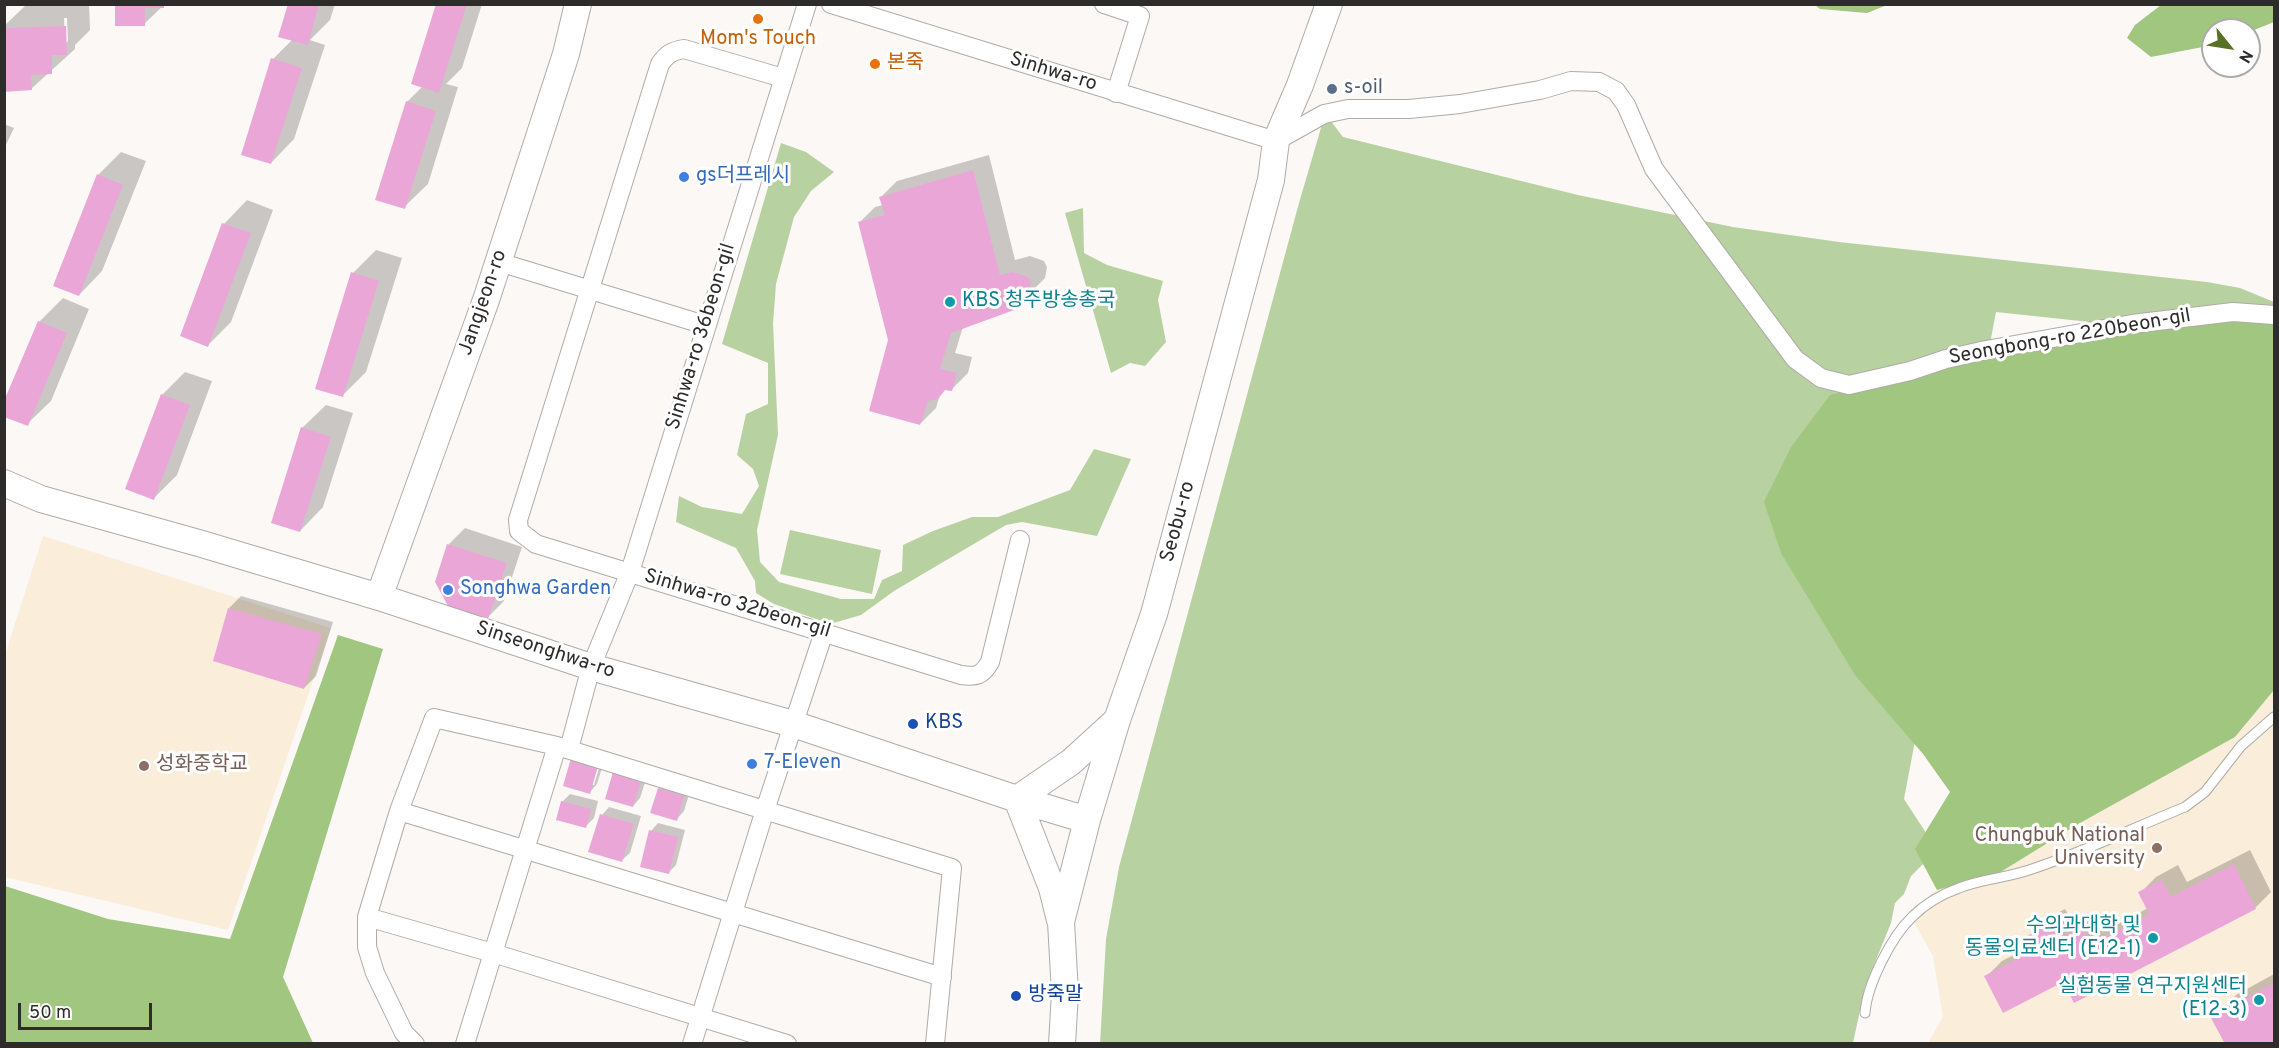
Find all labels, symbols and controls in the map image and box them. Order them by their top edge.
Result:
marker: Mom's Touch [751,12,765,26]
north arrow [2201,18,2261,78]
place label: Mom's Touch [700,28,816,52]
text: N [2233,46,2256,66]
street label: Sinhwa-ro [1006,48,1100,98]
place label: 본죽 [887,52,924,76]
marker: 본죽 [868,57,882,71]
place label: s-oil [1344,77,1383,101]
marker: s-oil [1325,82,1339,96]
place label: gs더프레시 [696,165,790,189]
marker: gs더프레시 [677,170,691,184]
street label: Sinhwa-ro 36beon-gil [662,241,742,433]
street label: Jangjeon-ro [455,247,513,359]
place label: KBS 청주방송총국 [962,290,1115,314]
marker: KBS 청주방송총국 [943,295,957,309]
street label: Seongbong-ro 220beon-gil [1947,305,2193,371]
street label: Seobu-ro [1157,479,1201,565]
street label: Sinhwa-ro 32beon-gil [641,565,833,645]
place label: Songhwa Garden [460,578,611,602]
marker: Songhwa Garden [441,583,455,597]
street label: Sinseonghwa-ro [473,617,617,685]
place label: KBS [925,712,963,736]
marker: KBS [906,717,920,731]
place label: 7-Eleven [764,752,841,776]
place label: 성화중학교 [156,754,248,778]
marker: 7-Eleven [745,757,759,771]
marker: 성화중학교 [137,759,151,773]
place label: Chungbuk National University [1975,825,2145,872]
marker: Chungbuk National University [2150,841,2164,855]
place label: 수의과대학 및 동물의료센터 (E12-1) [1965,915,2141,962]
marker: 수의과대학 및 동물의료센터 (E12-1) [2146,931,2160,945]
place label: 실험동물 연구지원센터 (E12-3) [2058,976,2247,1023]
place label: 방죽말 [1028,984,1083,1008]
marker: 방죽말 [1009,989,1023,1003]
scale bar [21,991,154,1029]
marker: 실험동물 연구지원센터 (E12-3) [2252,993,2266,1007]
text: 50 m [29,1002,71,1025]

